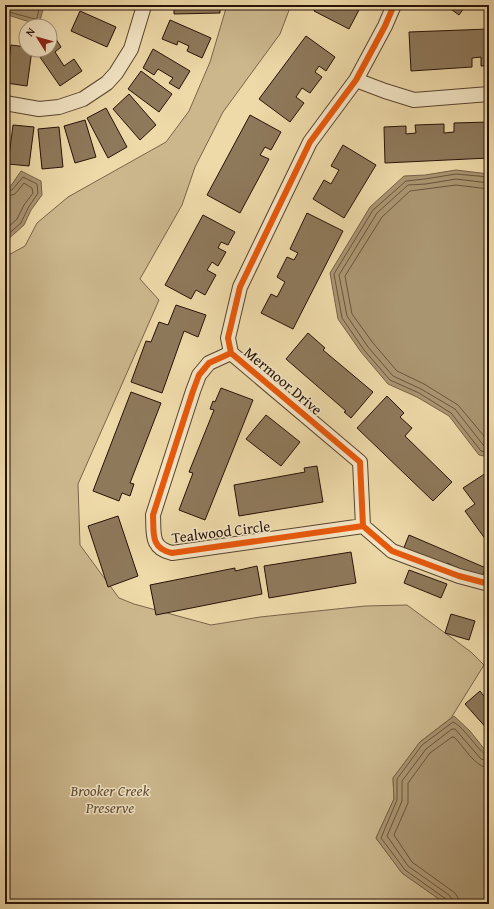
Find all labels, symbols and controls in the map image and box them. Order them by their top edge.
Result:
north arrow [18,18,58,58]
text: N [21,24,39,40]
street label: Mermoor Drive [240,342,327,420]
street label: Tealwood Circle [170,515,271,548]
park label: Brooker Creek Preserve [70,780,150,818]

